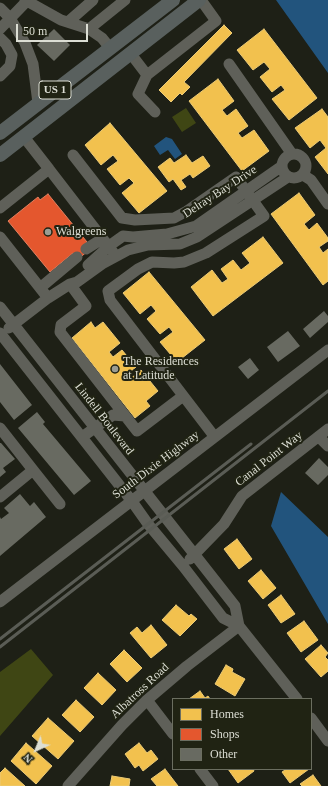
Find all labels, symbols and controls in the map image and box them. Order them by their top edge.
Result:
scale bar [18,16,90,42]
text: 50 m [23,24,47,38]
road number: US 1 [39,81,71,99]
street label: Delray Bay Drive [180,163,260,221]
place label: Walgreens [56,225,106,239]
marker: Walgreens [43,227,53,237]
place label: The Residences at Latitude [123,355,199,383]
marker: The Residences at Latitude [110,364,120,374]
street label: Lindell Boulevard [71,380,137,458]
street label: South Dixie Highway [110,428,202,502]
street label: Canal Point Way [233,428,305,490]
street label: Albatross Road [108,660,172,722]
legend [172,698,312,770]
text: Homes [210,707,244,721]
text: Shops [210,727,239,741]
north arrow [16,730,56,770]
text: Other [210,747,237,761]
text: N [21,752,35,766]

